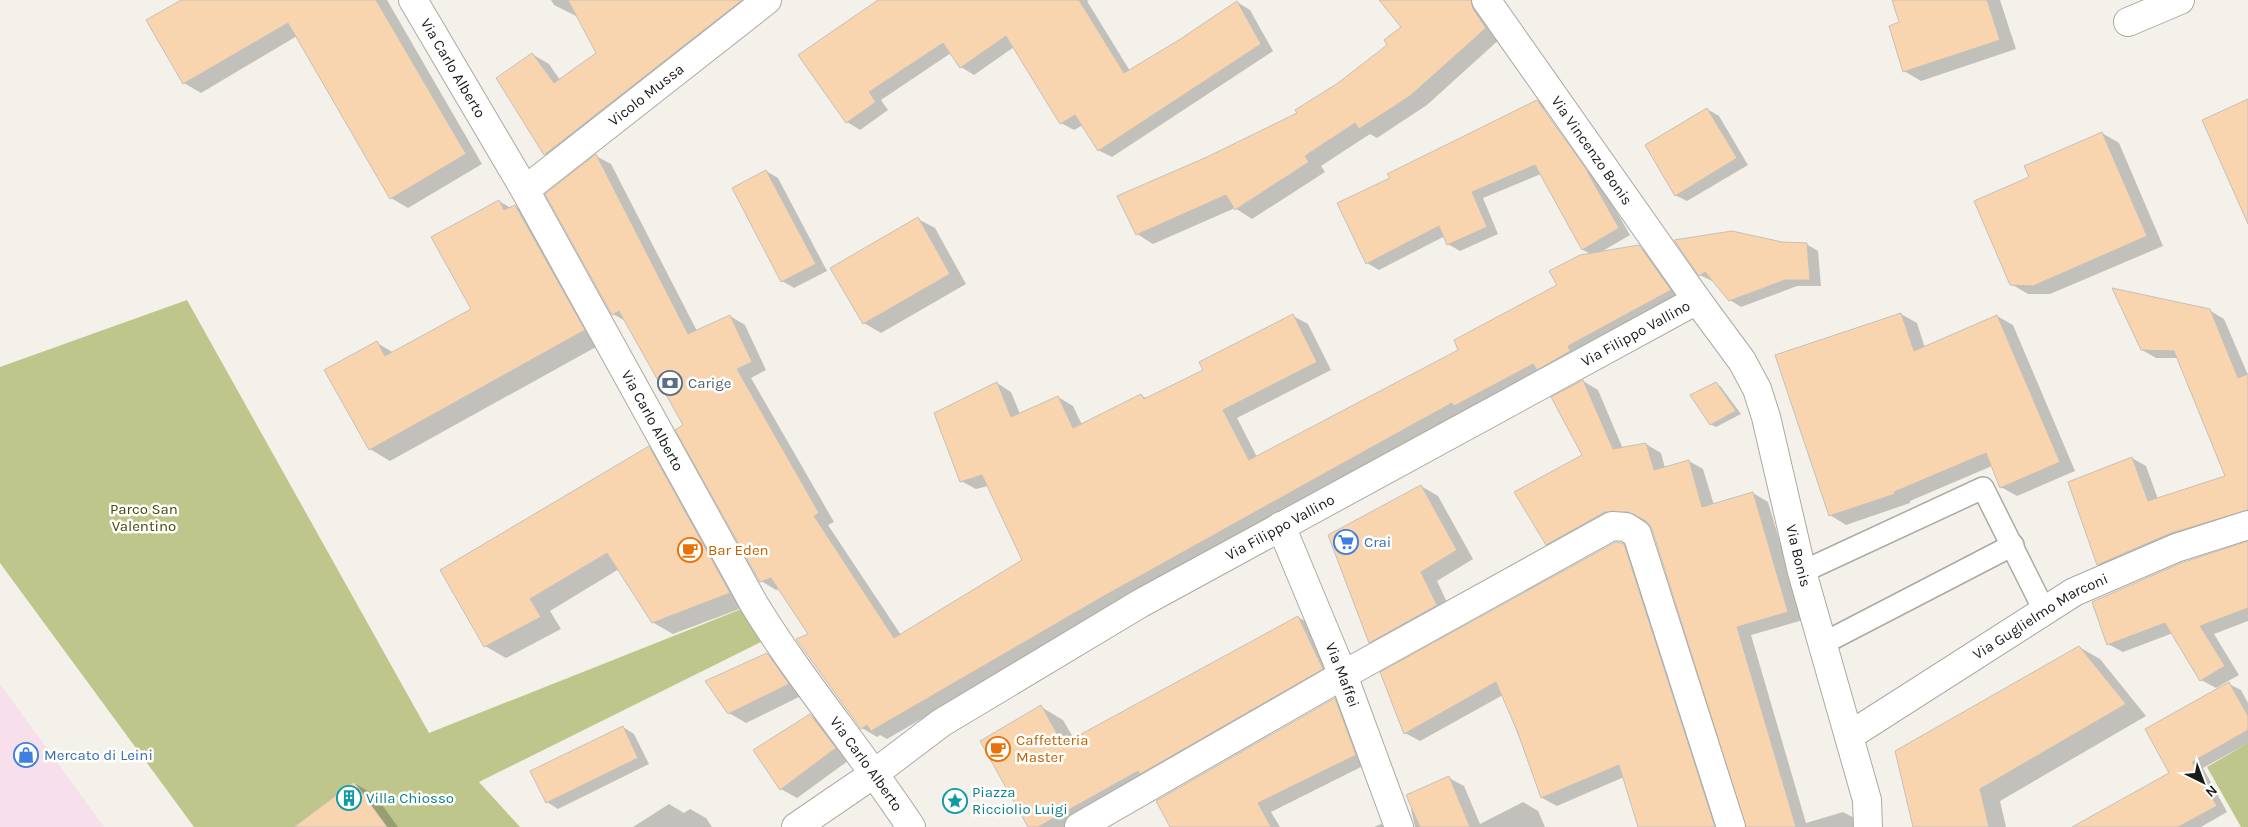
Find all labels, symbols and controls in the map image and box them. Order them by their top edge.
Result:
street label: Via Carlo Alberto [417,15,489,121]
street label: Vicolo Mussa [605,60,687,130]
street label: Via Vincenzo Bonis [1547,93,1636,208]
street label: Via Filippo Vallino [1578,296,1693,370]
street label: Via Carlo Alberto [617,367,688,474]
bank icon: Carige [657,370,683,396]
place label: Carige [688,374,732,392]
street label: Via Filippo Vallino [1222,490,1338,564]
park label: Parco San Valentino [110,500,178,535]
street label: Via Bonis [1782,522,1815,589]
supermarket icon: Crai [1333,529,1359,555]
place label: Crai [1364,533,1391,551]
cafe icon: Bar Eden [677,537,703,563]
place label: Bar Eden [708,541,769,559]
street label: Via Guglielmo Marconi [1970,569,2111,663]
street label: Via Maffei [1321,640,1363,710]
street label: Via Carlo Alberto [826,713,907,814]
place label: Caffetteria Master [1016,731,1089,766]
cafe icon: Caffetteria Master [985,736,1011,762]
shop icon: Mercato di Leini [13,742,39,768]
place label: Mercato di Leini [44,746,153,764]
north arrow [2178,757,2228,807]
text: N [2202,782,2221,801]
place label: Piazza Ricciolio Luigi [972,783,1068,818]
building icon: Villa Chiosso [336,785,362,811]
place icon: Piazza Ricciolio Luigi [942,788,968,814]
place label: Villa Chiosso [366,789,454,807]

